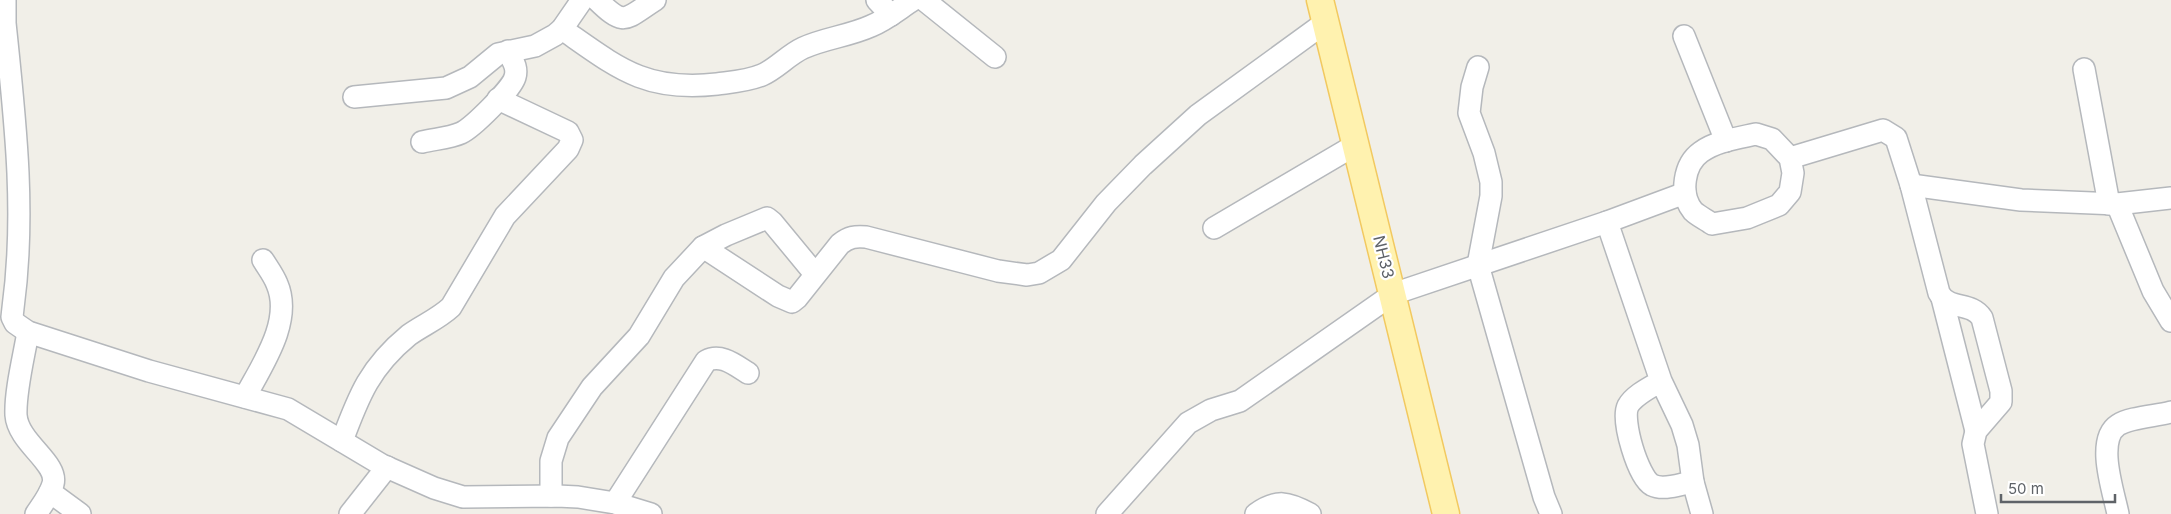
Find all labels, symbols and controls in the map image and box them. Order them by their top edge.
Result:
street label: NH33 [1369,233,1399,281]
scale bar [2001,472,2115,504]
text: 50 m [2008,479,2044,498]

